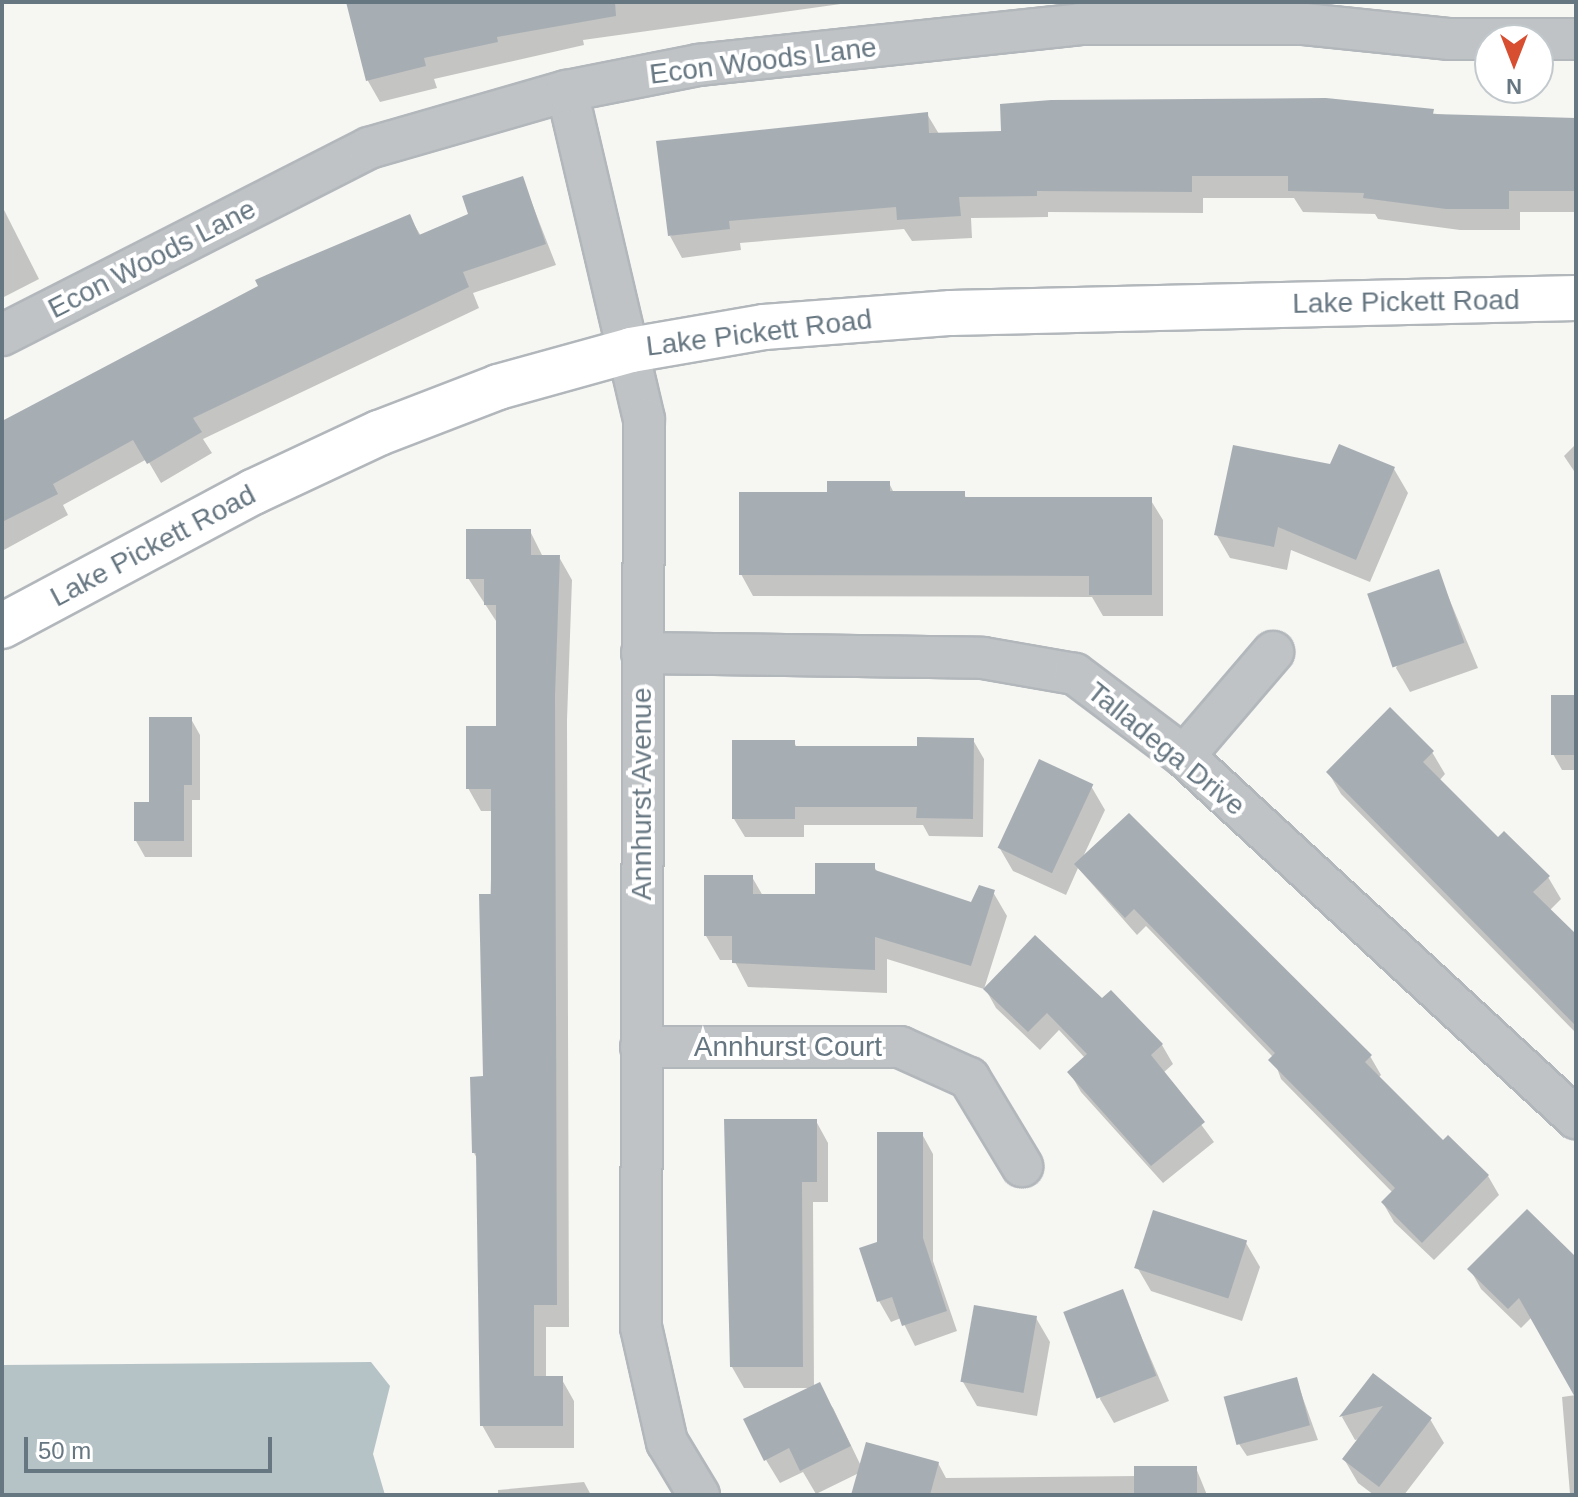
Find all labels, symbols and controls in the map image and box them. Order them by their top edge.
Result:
north arrow [1474,24,1554,104]
street label: Econ Woods Lane [648,30,878,92]
text: N [1506,74,1522,99]
street label: Econ Woods Lane [43,192,261,326]
street label: Lake Pickett Road [1292,283,1520,321]
street label: Lake Pickett Road [644,302,874,364]
street label: Lake Pickett Road [45,478,261,614]
street label: Talladega Drive [1080,675,1252,823]
street label: Annhurst Avenue [625,687,659,901]
street label: Annhurst Court [694,1030,882,1064]
scale bar [28,1421,276,1471]
text: 50 m [38,1437,91,1464]

